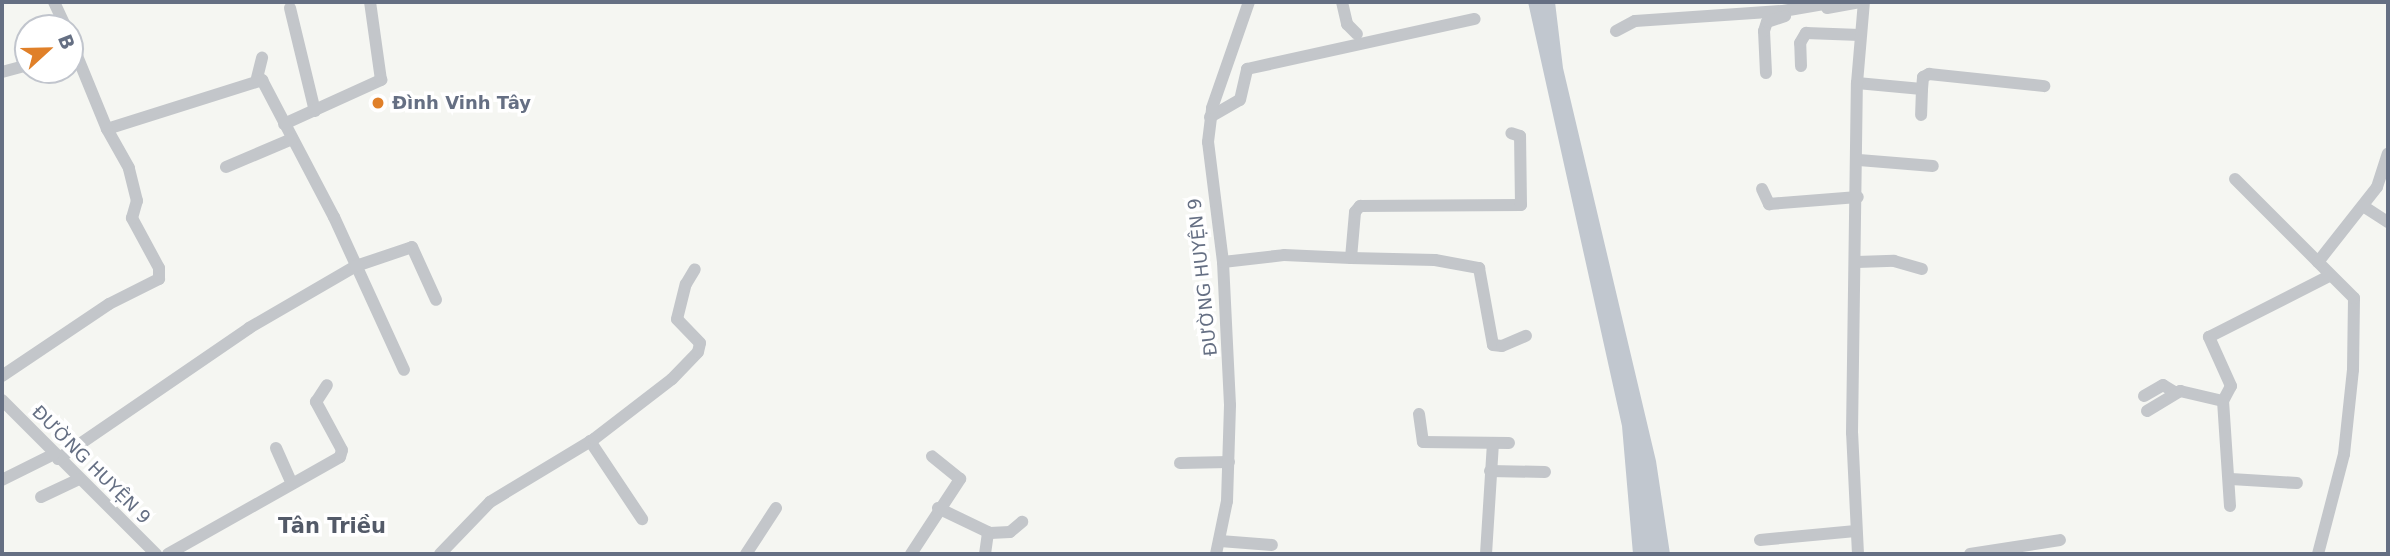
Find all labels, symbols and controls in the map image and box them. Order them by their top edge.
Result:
north arrow [14,14,84,84]
text: B [54,31,80,53]
place label: Đình Vinh Tây [392,92,531,114]
marker: Đình Vinh Tây [370,95,386,111]
street label: ĐƯỜNG HUYỆN 9 [1184,197,1222,357]
street label: ĐƯỜNG HUYỆN 9 [27,401,155,529]
district label: Tân Triều [278,513,386,539]

